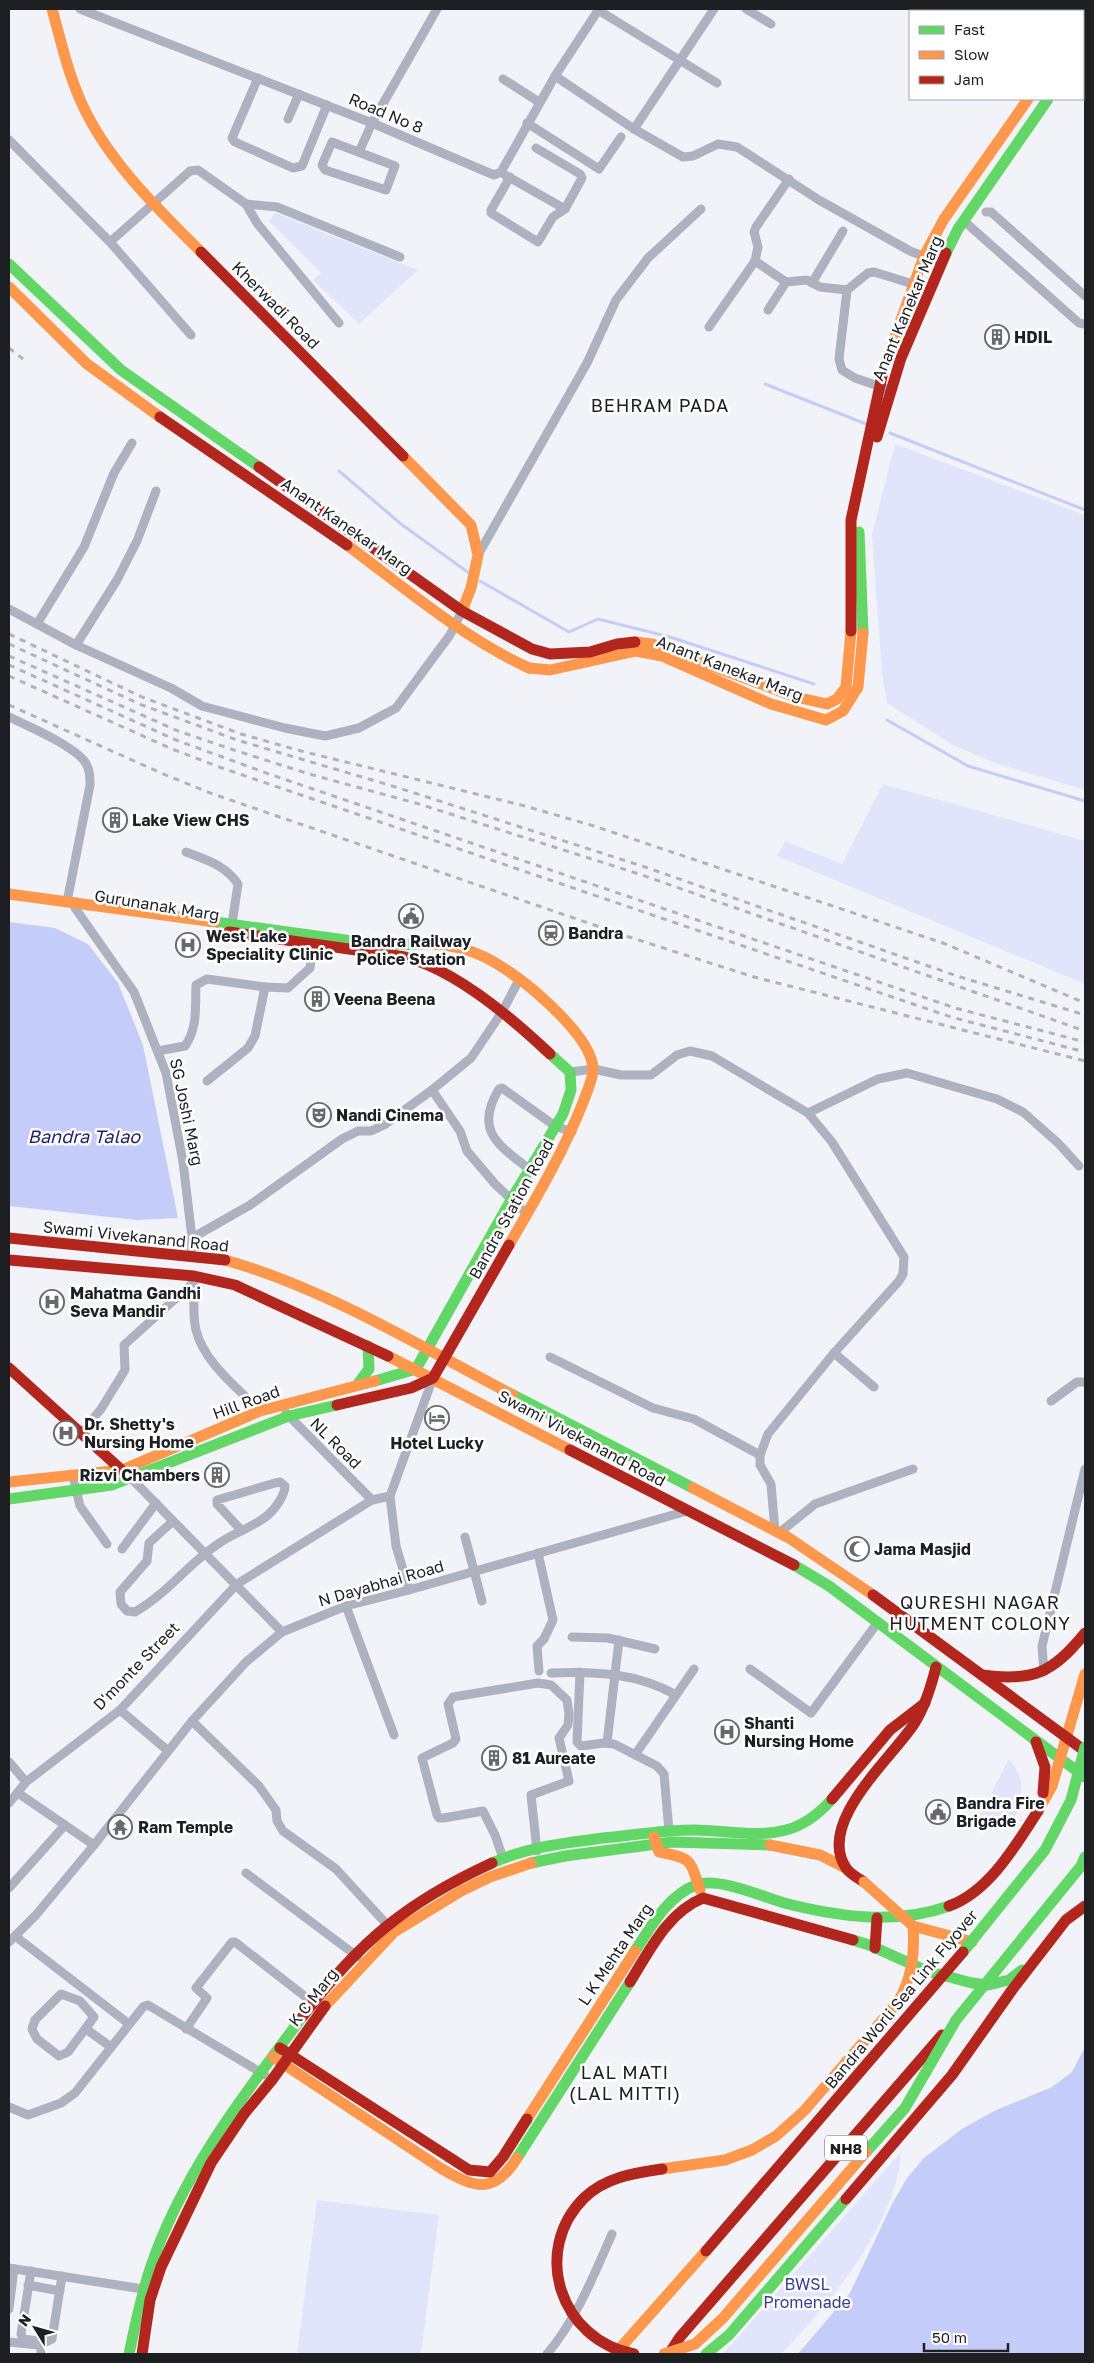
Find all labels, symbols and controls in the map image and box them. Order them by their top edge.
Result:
legend [909,10,1084,100]
text: Fast [954,20,985,38]
text: Slow [954,45,989,63]
text: Jam [954,70,984,88]
street label: Road No 8 [346,88,426,138]
street label: Anant Kanekar Marg [867,232,947,384]
street label: Kherwadi Road [228,257,324,353]
building icon: HDIL [984,324,1010,350]
place label: HDIL [1014,327,1052,347]
district label: BEHRAM PADA [591,394,729,416]
street label: Anant Kanekar Marg [278,473,416,579]
street label: Anant Kanekar Marg [654,631,806,705]
building icon: Lake View CHS [102,807,128,833]
place label: Lake View CHS [132,810,250,830]
street label: Gurunanak Marg [93,885,221,925]
public building icon: Bandra Railway Police Station [398,903,424,929]
station icon: Bandra [538,920,564,946]
place label: Bandra [568,923,623,943]
place label: West Lake Speciality Clinic [206,926,333,964]
place label: Bandra Railway Police Station [351,931,472,969]
hospital icon: West Lake Speciality Clinic [175,932,201,958]
building icon: Veena Beena [304,986,330,1012]
place label: Veena Beena [334,989,435,1009]
street label: SG Joshi Marg [166,1056,208,1168]
theatre icon: Nandi Cinema [306,1102,332,1128]
place label: Nandi Cinema [336,1105,444,1125]
water label: Bandra Talao [28,1125,141,1147]
street label: Bandra Station Road [464,1135,558,1283]
street label: Swami Vivekanand Road [42,1216,230,1256]
place label: Mahatma Gandhi Seva Mandir [70,1283,201,1321]
hospital icon: Mahatma Gandhi Seva Mandir [39,1289,65,1315]
street label: Hill Road [210,1381,282,1423]
street label: Swami Vivekanand Road [495,1385,669,1491]
hotel icon: Hotel Lucky [424,1405,450,1431]
street label: NL Road [306,1413,366,1473]
place label: Dr. Shetty's Nursing Home [84,1414,194,1452]
hospital icon: Dr. Shetty's Nursing Home [53,1420,79,1446]
place label: Hotel Lucky [390,1433,484,1453]
building icon: Rizvi Chambers [204,1462,230,1488]
place label: Rizvi Chambers [79,1465,200,1485]
mosque icon: Jama Masjid [844,1536,870,1562]
place label: Jama Masjid [874,1539,971,1559]
street label: N Dayabhai Road [316,1555,446,1611]
district label: QURESHI NAGAR HUTMENT COLONY [889,1591,1071,1634]
street label: D'monte Street [89,1618,183,1714]
place label: Shanti Nursing Home [744,1713,854,1751]
hospital icon: Shanti Nursing Home [714,1719,740,1745]
building icon: 81 Aureate [481,1745,507,1771]
place label: 81 Aureate [512,1748,596,1768]
place label: Bandra Fire Brigade [956,1793,1045,1831]
public building icon: Bandra Fire Brigade [925,1799,951,1825]
temple icon: Ram Temple [107,1814,133,1840]
place label: Ram Temple [138,1817,233,1837]
street label: L K Mehta Marg [573,1899,657,2009]
street label: Bandra Worli Sea Link Flyover [820,1905,982,2093]
street label: K C Marg [284,1964,342,2030]
district label: LAL MATI (LAL MITTI) [569,2061,681,2104]
road number: NH8 [825,2136,867,2160]
park label: BWSL Promenade [763,2274,851,2312]
north arrow [10,2303,60,2353]
text: N [14,2311,34,2329]
scale bar [924,2320,1008,2352]
text: 50 m [932,2328,967,2346]

